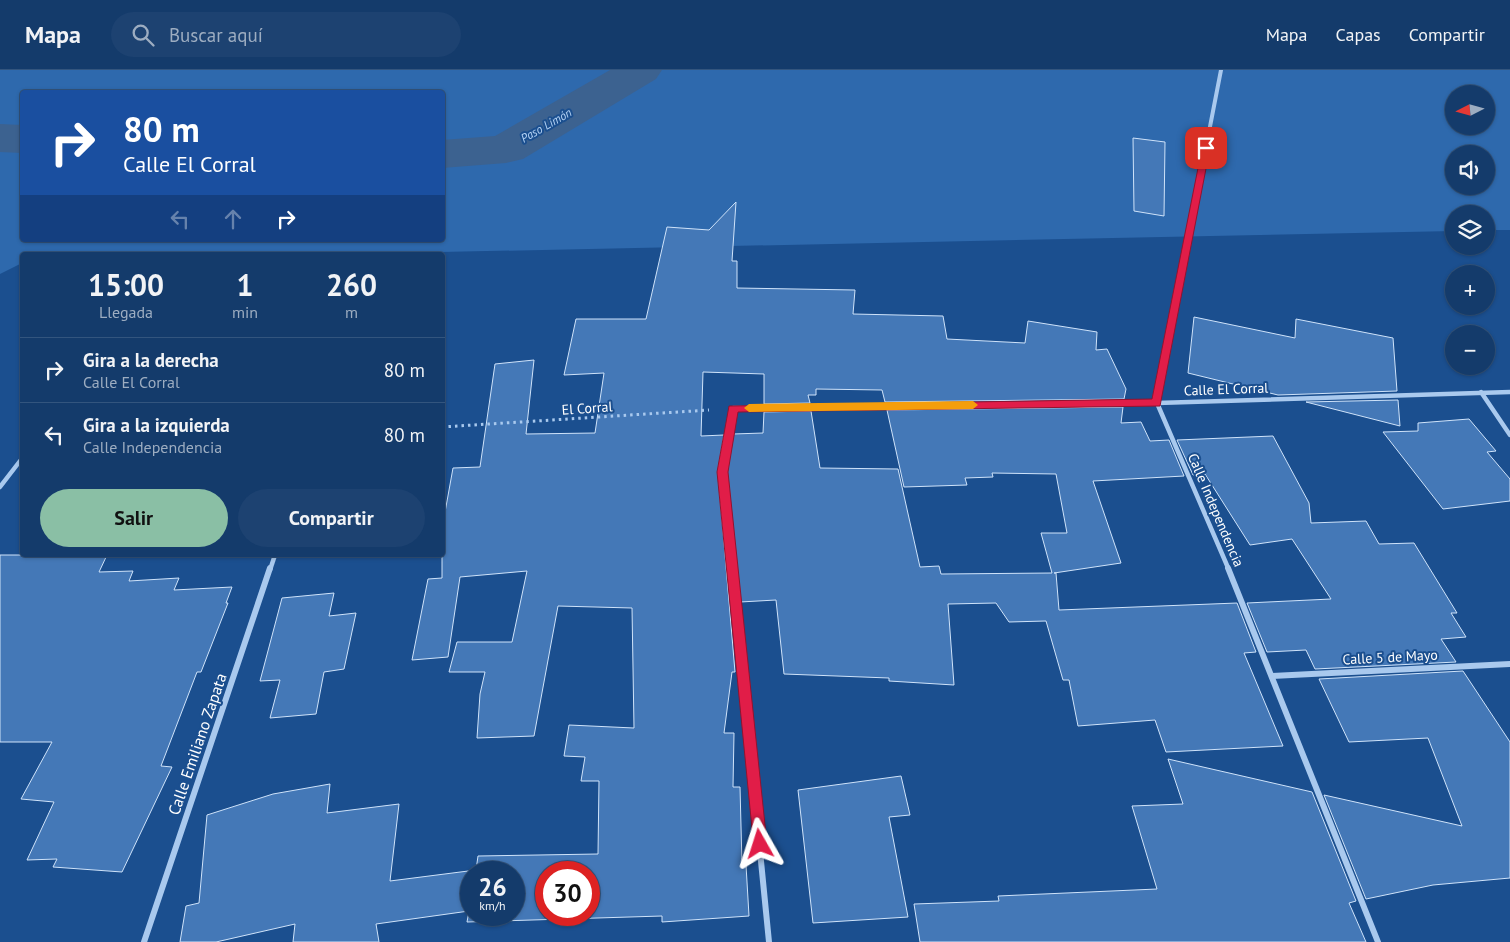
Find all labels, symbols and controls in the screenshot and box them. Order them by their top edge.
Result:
search box [111,12,461,57]
text: Mapa [25,19,81,50]
icon: search [129,21,157,49]
text: Buscar aquí [169,23,263,47]
text: Mapa [1266,23,1308,46]
text: Capas [1336,23,1381,46]
text: Compartir [1409,23,1485,46]
north arrow [1445,85,1495,135]
map controls [1445,85,1495,375]
water label: Paso Limón [518,104,574,146]
text: 80 m [123,106,200,152]
icon: right [40,110,105,175]
pin [1185,127,1227,169]
icon: arrive [1192,134,1220,162]
button: sound [1445,145,1495,195]
text: Calle El Corral [123,150,256,178]
icon: left [166,205,194,233]
icon: ahead [219,205,247,233]
icon: right [272,205,300,233]
button: layers [1445,205,1495,255]
text: 15:00 [88,265,164,304]
text: 1 [237,265,254,304]
text: 260 [326,265,377,304]
button: + [1445,265,1495,315]
text: Llegada [99,302,153,322]
text: min [232,302,258,322]
text: m [345,302,358,322]
button: − [1445,325,1495,375]
text: Gira a la derecha [83,348,219,372]
icon: right [40,356,68,384]
text: 80 m [384,358,425,382]
text: Calle El Corral [83,372,180,392]
street label: Calle El Corral [1183,379,1269,399]
street label: El Corral [561,397,613,419]
text: Gira a la izquierda [83,413,230,437]
icon: left [40,421,68,449]
text: 80 m [384,423,425,447]
text: Calle Independencia [83,437,222,457]
street label: Calle Independencia [1184,450,1248,570]
button: Salir [40,489,228,547]
button: Compartir [238,489,425,547]
street label: Calle 5 de Mayo [1342,646,1438,668]
street label: Calle Emiliano Zapata [163,670,231,818]
position arrow [733,817,785,869]
speed limit sign: 30 [535,861,600,926]
text: 26 [478,871,507,903]
text: km/h [479,898,506,913]

